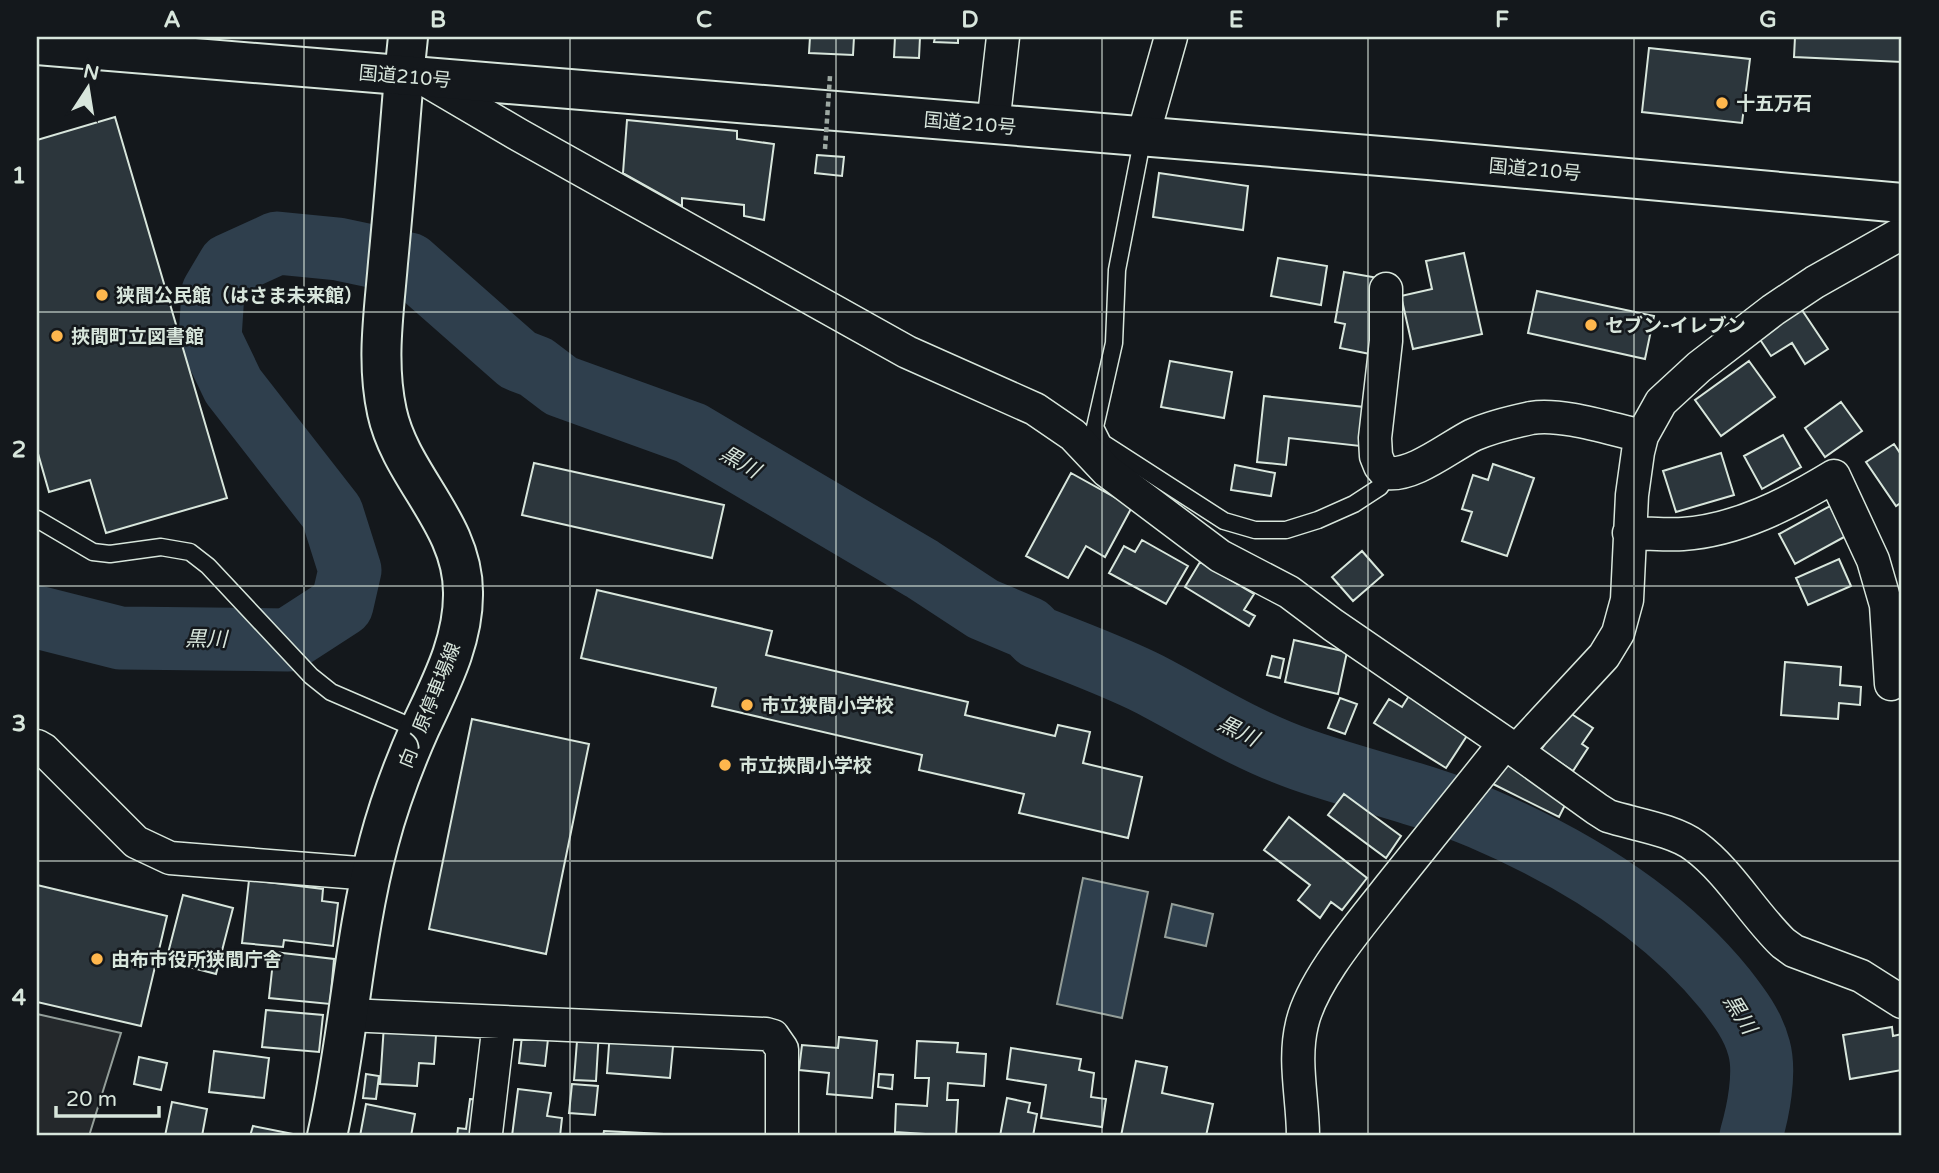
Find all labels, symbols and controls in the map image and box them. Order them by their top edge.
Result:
text: A [163,6,181,34]
text: B [430,6,446,34]
text: C [696,6,712,34]
text: D [961,6,979,34]
text: E [1229,6,1243,34]
text: F [1495,6,1509,34]
text: G [1759,6,1777,34]
north arrow [52,52,122,122]
text: N [82,60,101,85]
street label: 国道210号 [358,62,452,92]
place label: 十五万石 [1736,93,1812,115]
marker: 十五万石 [1714,95,1730,111]
street label: 国道210号 [923,109,1017,139]
street label: 国道210号 [1488,155,1582,185]
text: 1 [12,162,26,190]
place label: 狭間公民館（はさま未来館） [116,285,363,307]
marker: 狭間公民館（はさま未来館） [94,287,110,303]
place label: セブン-イレブン [1605,315,1746,337]
marker: セブン-イレブン [1583,317,1599,333]
place label: 挾間町立図書館 [71,326,204,348]
marker: 挾間町立図書館 [49,328,65,344]
text: 2 [12,436,26,464]
water label: 黒川 [715,441,766,485]
water label: 黒川 [185,627,229,652]
street label: 向ノ原停車場線 [395,640,465,771]
place label: 市立狭間小学校 [761,695,894,717]
marker: 市立狭間小学校 [739,697,755,713]
text: 3 [12,710,26,738]
water label: 黒川 [1213,711,1264,753]
place label: 市立挾間小学校 [739,755,872,777]
marker: 市立挾間小学校 [717,757,733,773]
place label: 由布市役所狭間庁舎 [111,949,282,971]
marker: 由布市役所狭間庁舎 [89,951,105,967]
text: 4 [12,984,27,1012]
water label: 黒川 [1718,990,1762,1040]
scale bar [56,1075,159,1119]
text: 20 m [66,1087,117,1112]

